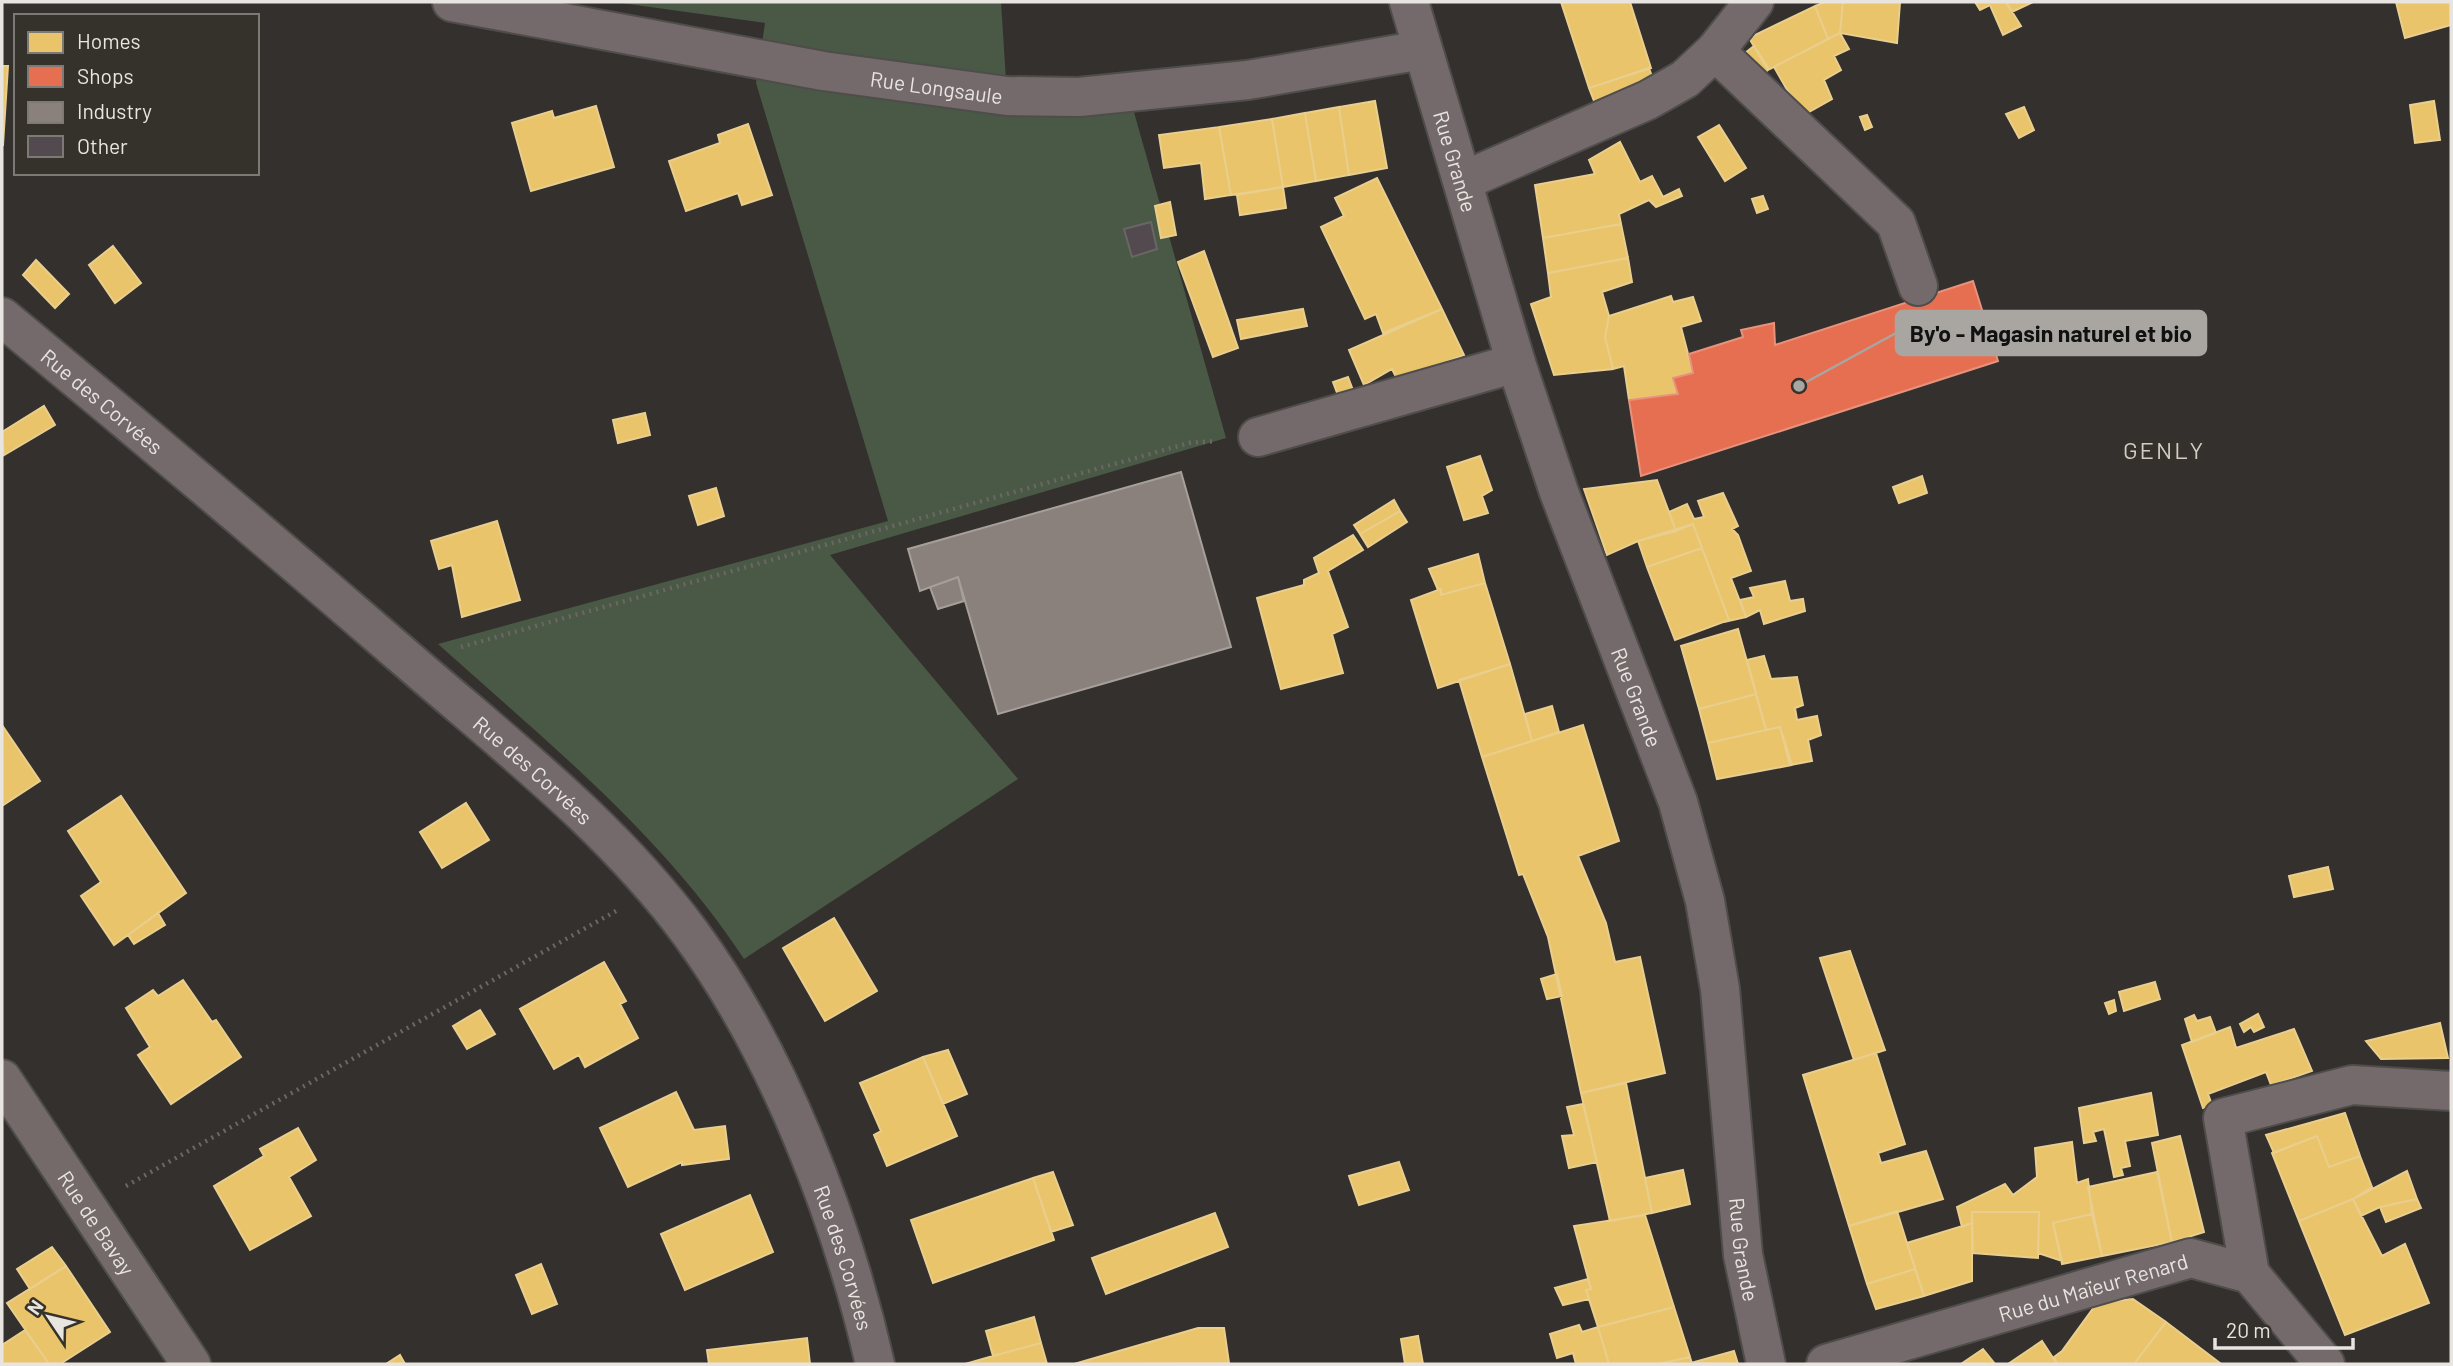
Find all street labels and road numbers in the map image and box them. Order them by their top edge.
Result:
street label: Rue Longsaule [869,65,1004,108]
street label: Rue Grande [1429,107,1483,215]
street label: Rue des Corvées [37,343,169,459]
street label: Rue Grande [1607,644,1668,750]
street label: Rue des Corvées [469,710,598,829]
street label: Rue de Bavay [53,1165,141,1280]
street label: Rue des Corvées [810,1181,879,1333]
street label: Rue Grande [1726,1196,1765,1303]
street label: Rue du Maïeur Renard [1995,1247,2191,1326]

